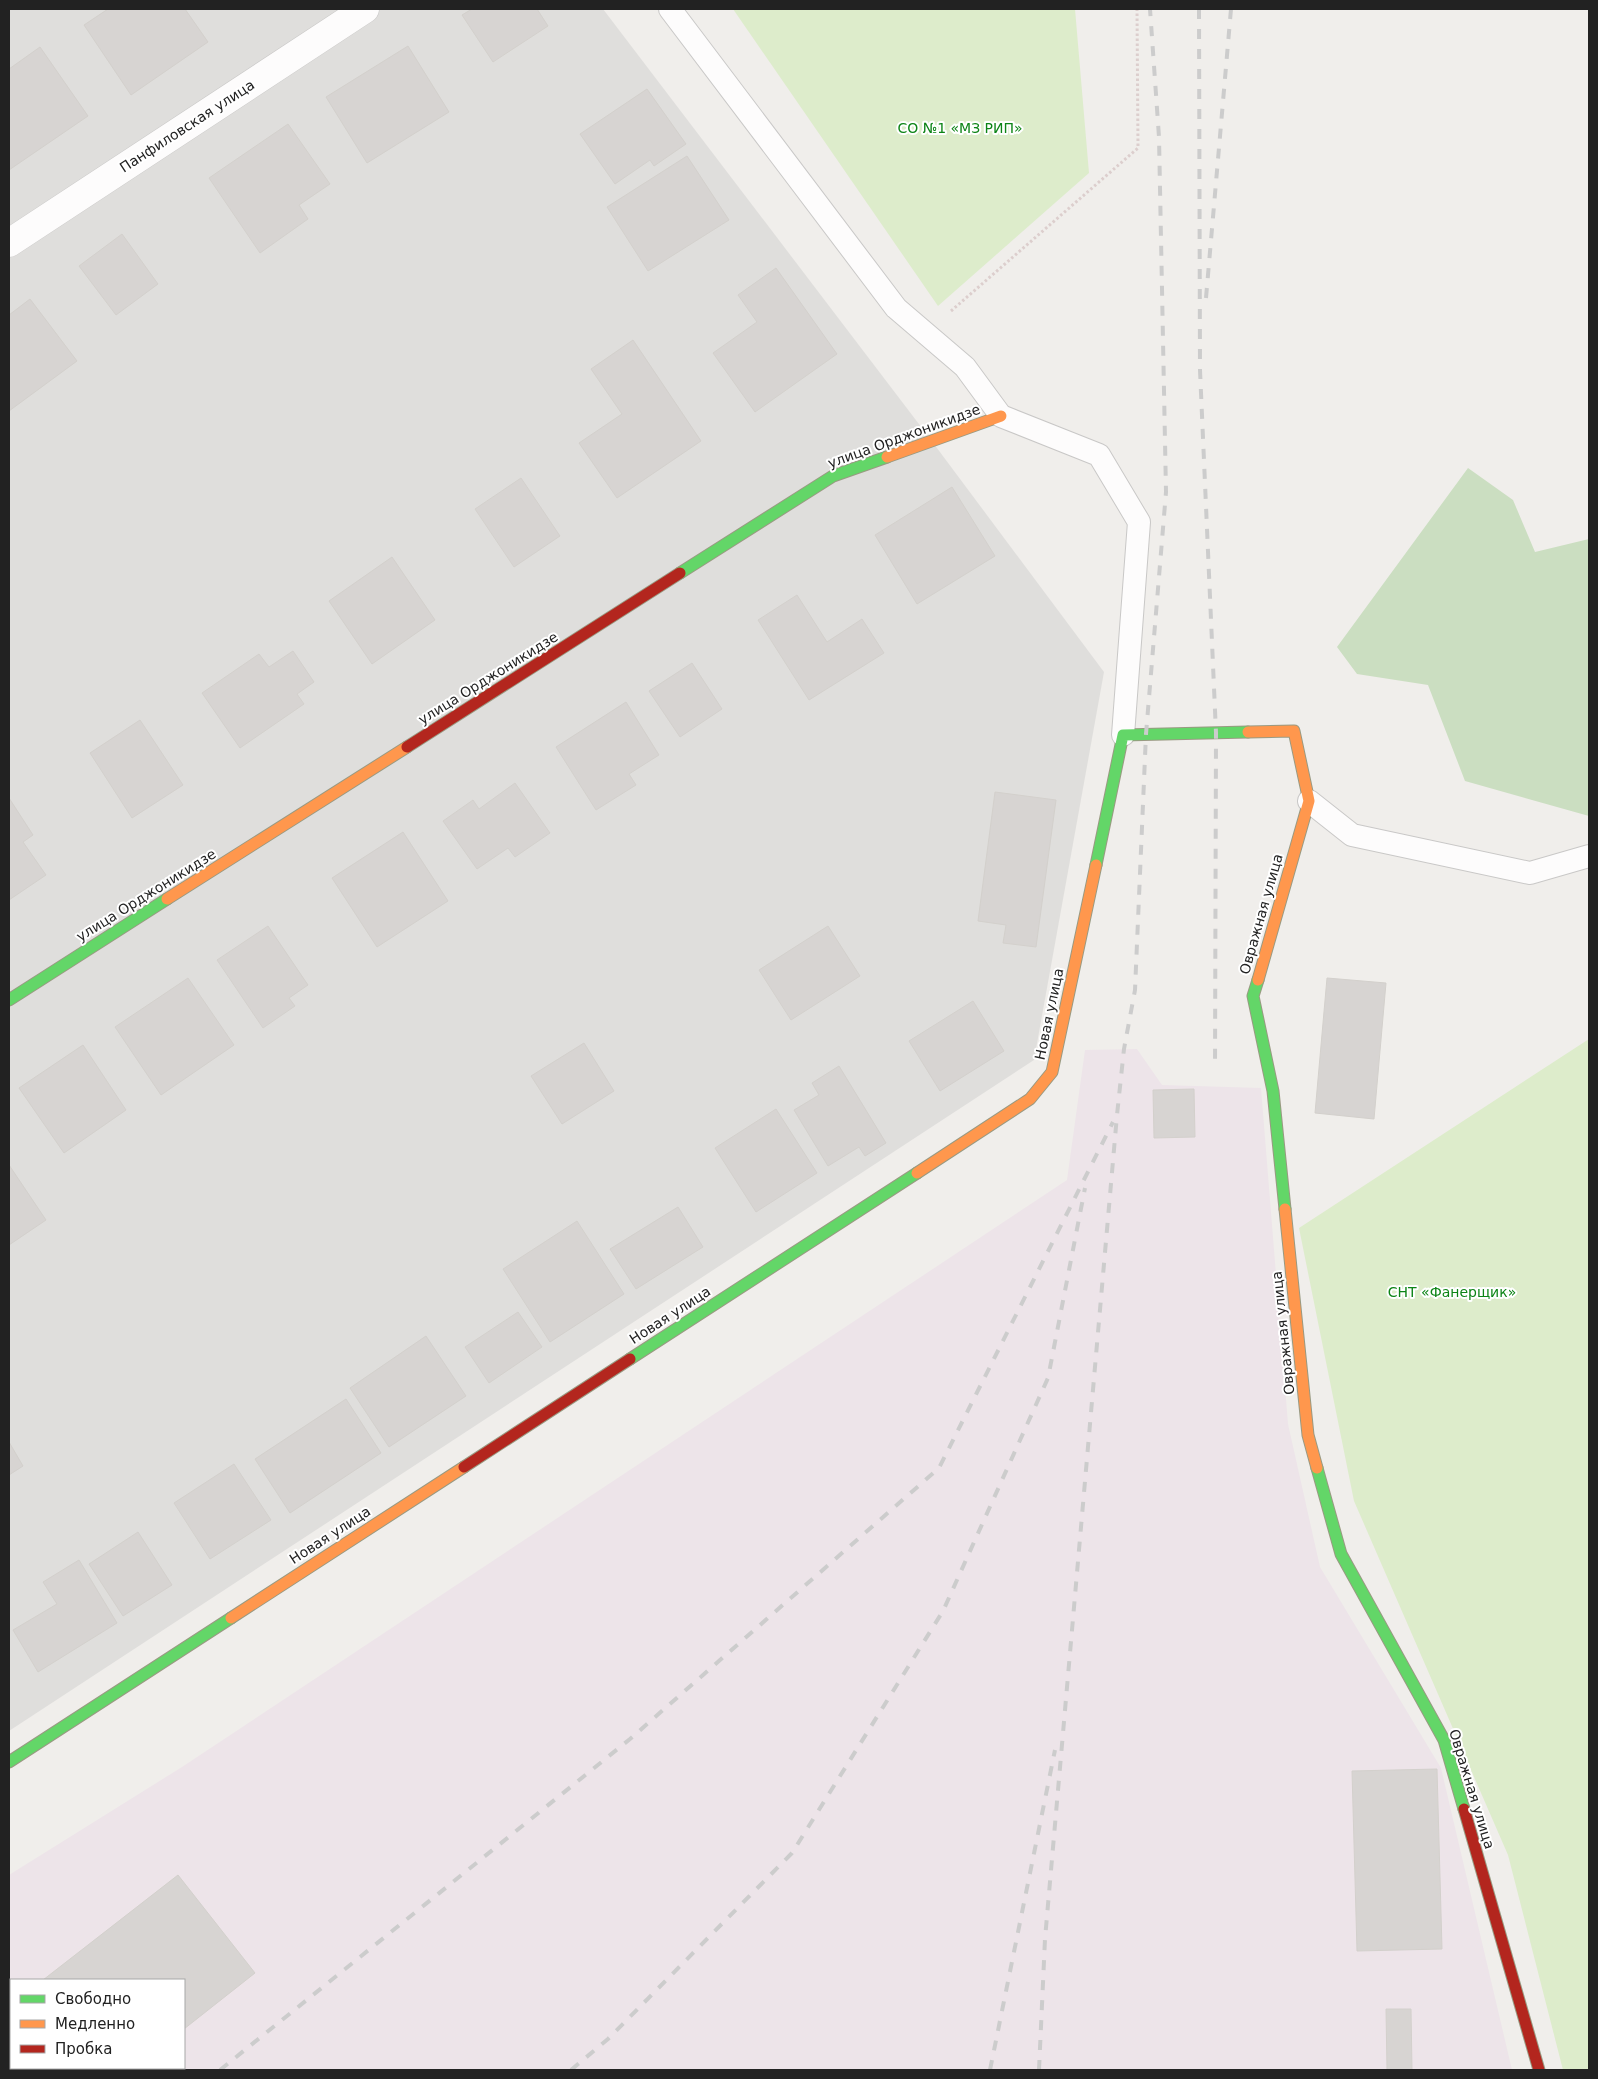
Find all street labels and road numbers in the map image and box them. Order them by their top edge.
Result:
street label: Панфиловская улица [117,76,257,176]
street label: улица Орджоникидзе [826,401,982,471]
street label: улица Орджоникидзе [415,629,561,727]
street label: улица Орджоникидзе [73,846,219,944]
street label: Овражная улица [1236,852,1286,976]
street label: Новая улица [1031,967,1067,1061]
street label: Овражная улица [1269,1270,1297,1396]
street label: Новая улица [627,1283,713,1347]
street label: Новая улица [287,1503,373,1567]
street label: Овражная улица [1446,1727,1498,1851]

